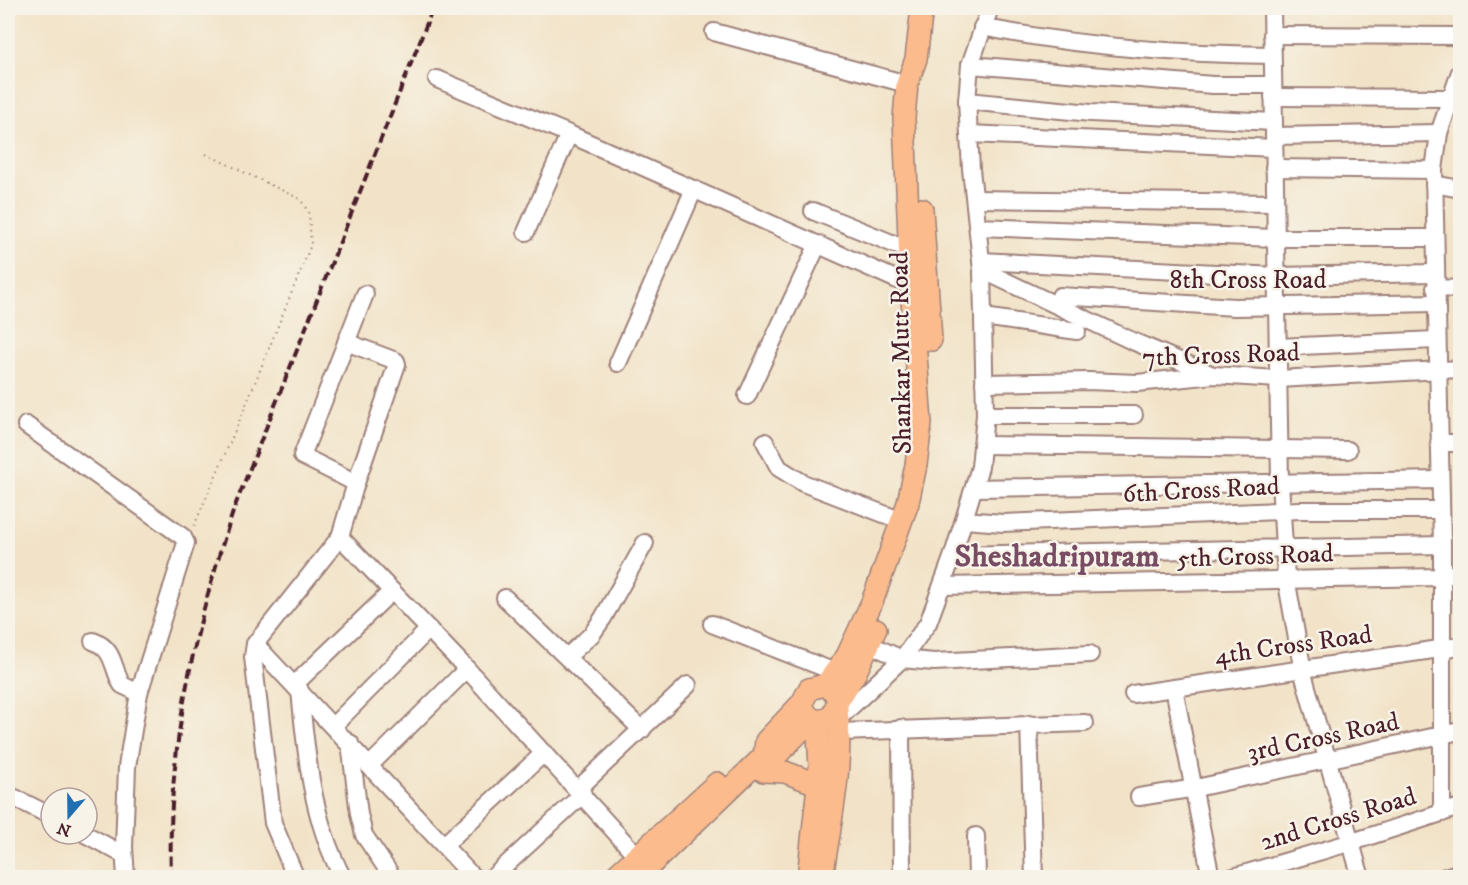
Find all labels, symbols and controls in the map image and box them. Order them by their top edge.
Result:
street label: Shankar Mutt Road [883,251,920,455]
street label: 8th Cross Road [1170,264,1326,297]
street label: 7th Cross Road [1142,336,1300,375]
street label: 6th Cross Road [1122,470,1281,511]
district label: Sheshadripuram [955,537,1159,577]
street label: 5th Cross Road [1176,537,1334,576]
street label: 4th Cross Road [1212,618,1374,673]
street label: 3rd Cross Road [1245,705,1402,770]
street label: 2nd Cross Road [1257,780,1420,859]
north arrow [39,786,99,846]
text: N [55,818,74,841]

